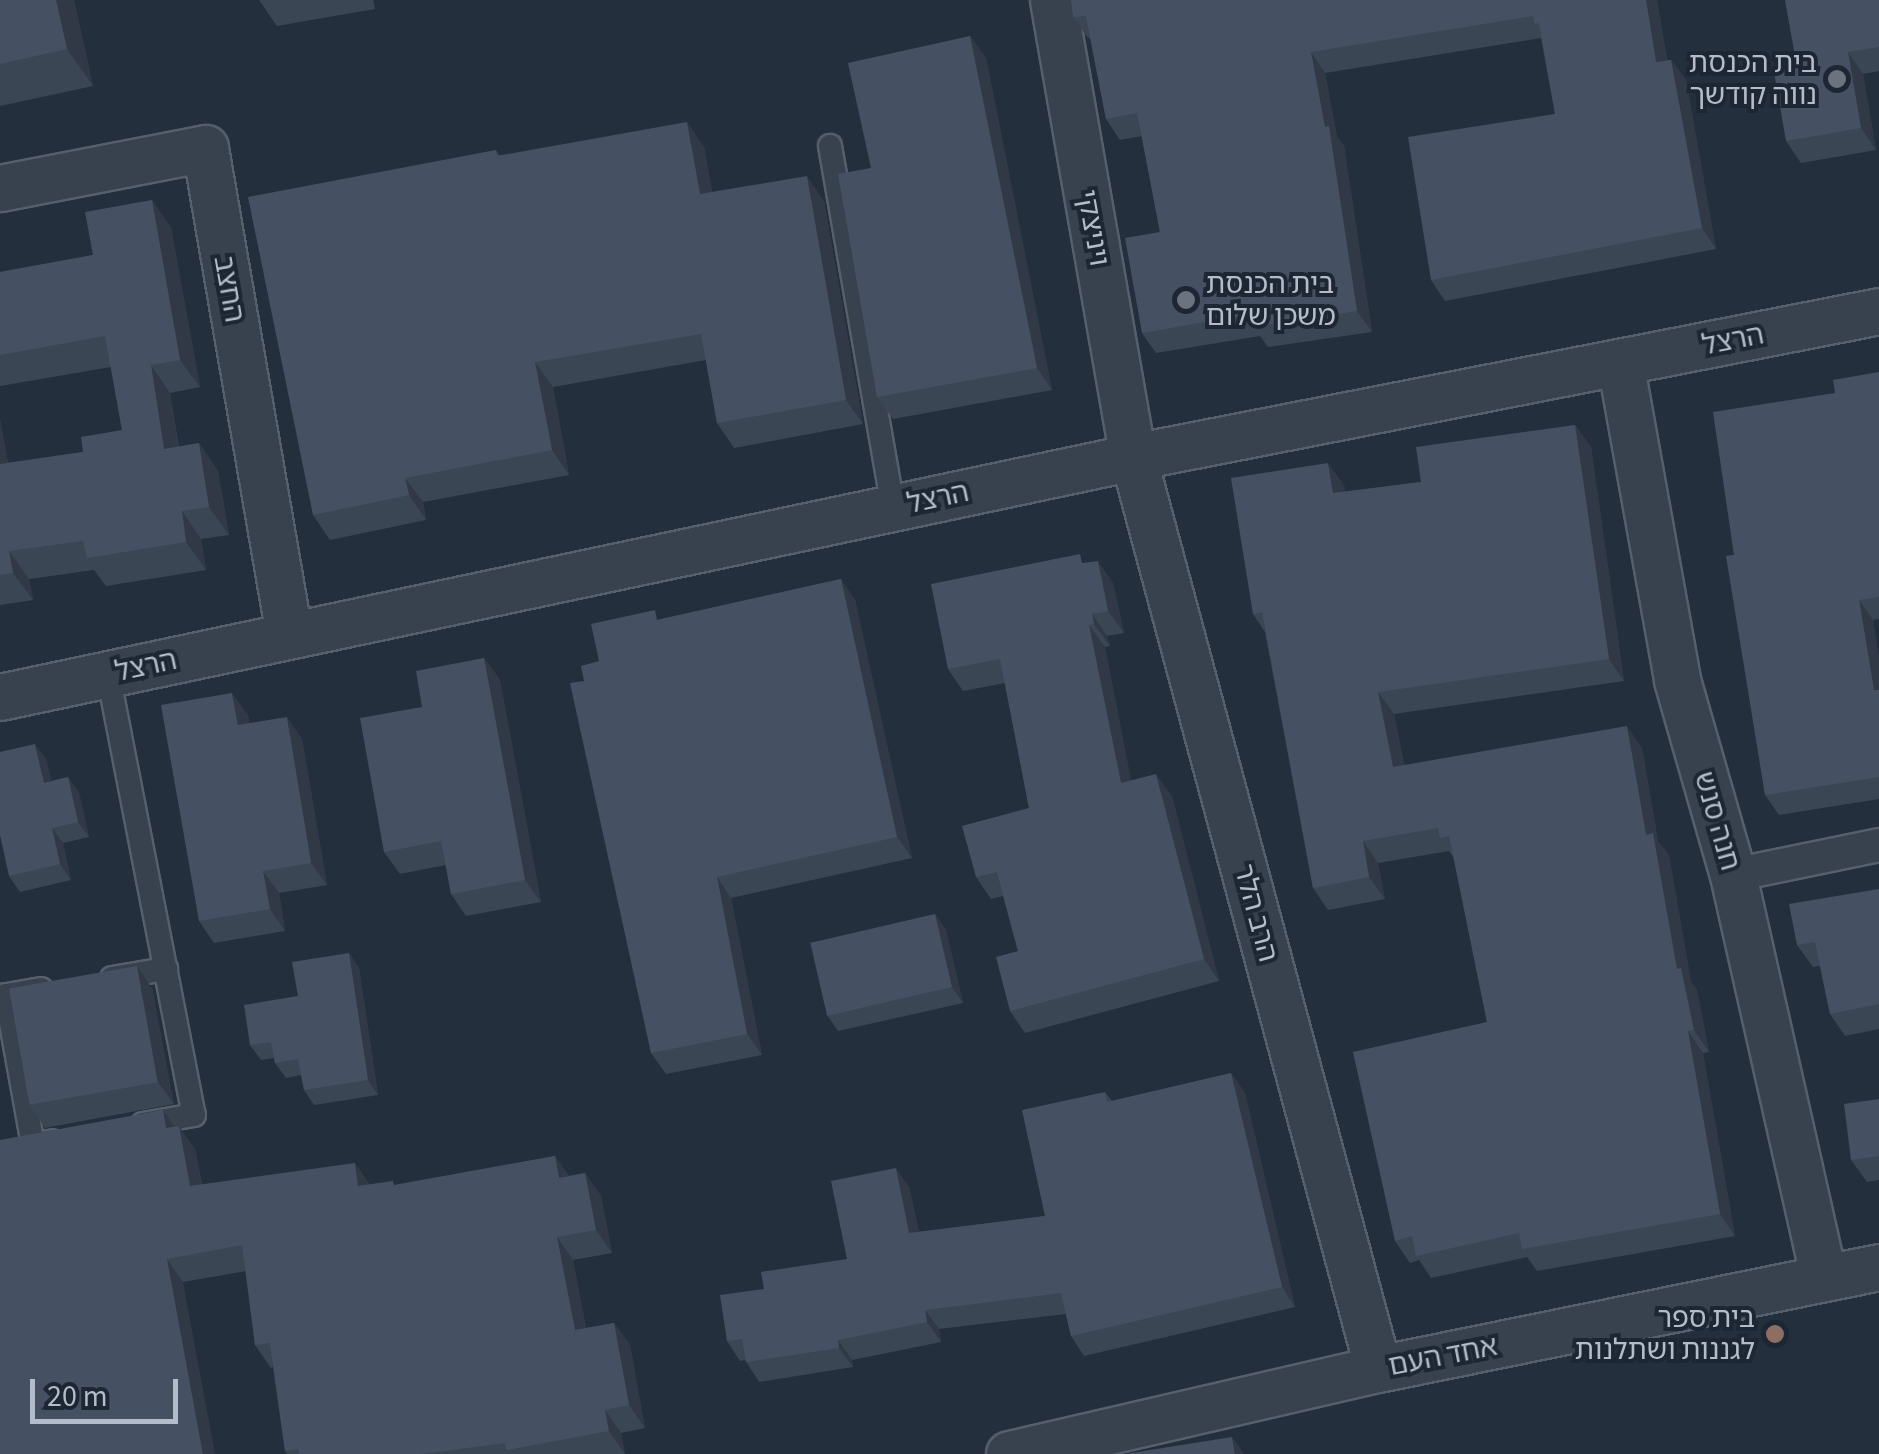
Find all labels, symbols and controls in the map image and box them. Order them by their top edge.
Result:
place label: בית הכנסת נווה קודשך [1689,46,1817,112]
marker: בית הכנסת נווה קודשך [1826,68,1848,90]
street label: ויניצקי [1070,187,1116,269]
street label: החצב [207,253,251,325]
place label: בית הכנסת משכן שלום [1206,267,1336,333]
marker: בית הכנסת משכן שלום [1175,289,1197,311]
street label: הרצל [1699,318,1767,362]
street label: הרצל [904,475,972,521]
street label: הרצל [112,643,180,689]
street label: חנה סנש [1687,768,1747,874]
street label: הרב הלר [1227,861,1285,965]
place label: בית ספר לגננות ושתלנות [1575,1301,1755,1367]
marker: בית ספר לגננות ושתלנות [1764,1323,1786,1345]
street label: אחד העם [1386,1329,1500,1383]
scale bar [35,1359,182,1421]
text: 20 m [47,1375,108,1418]

